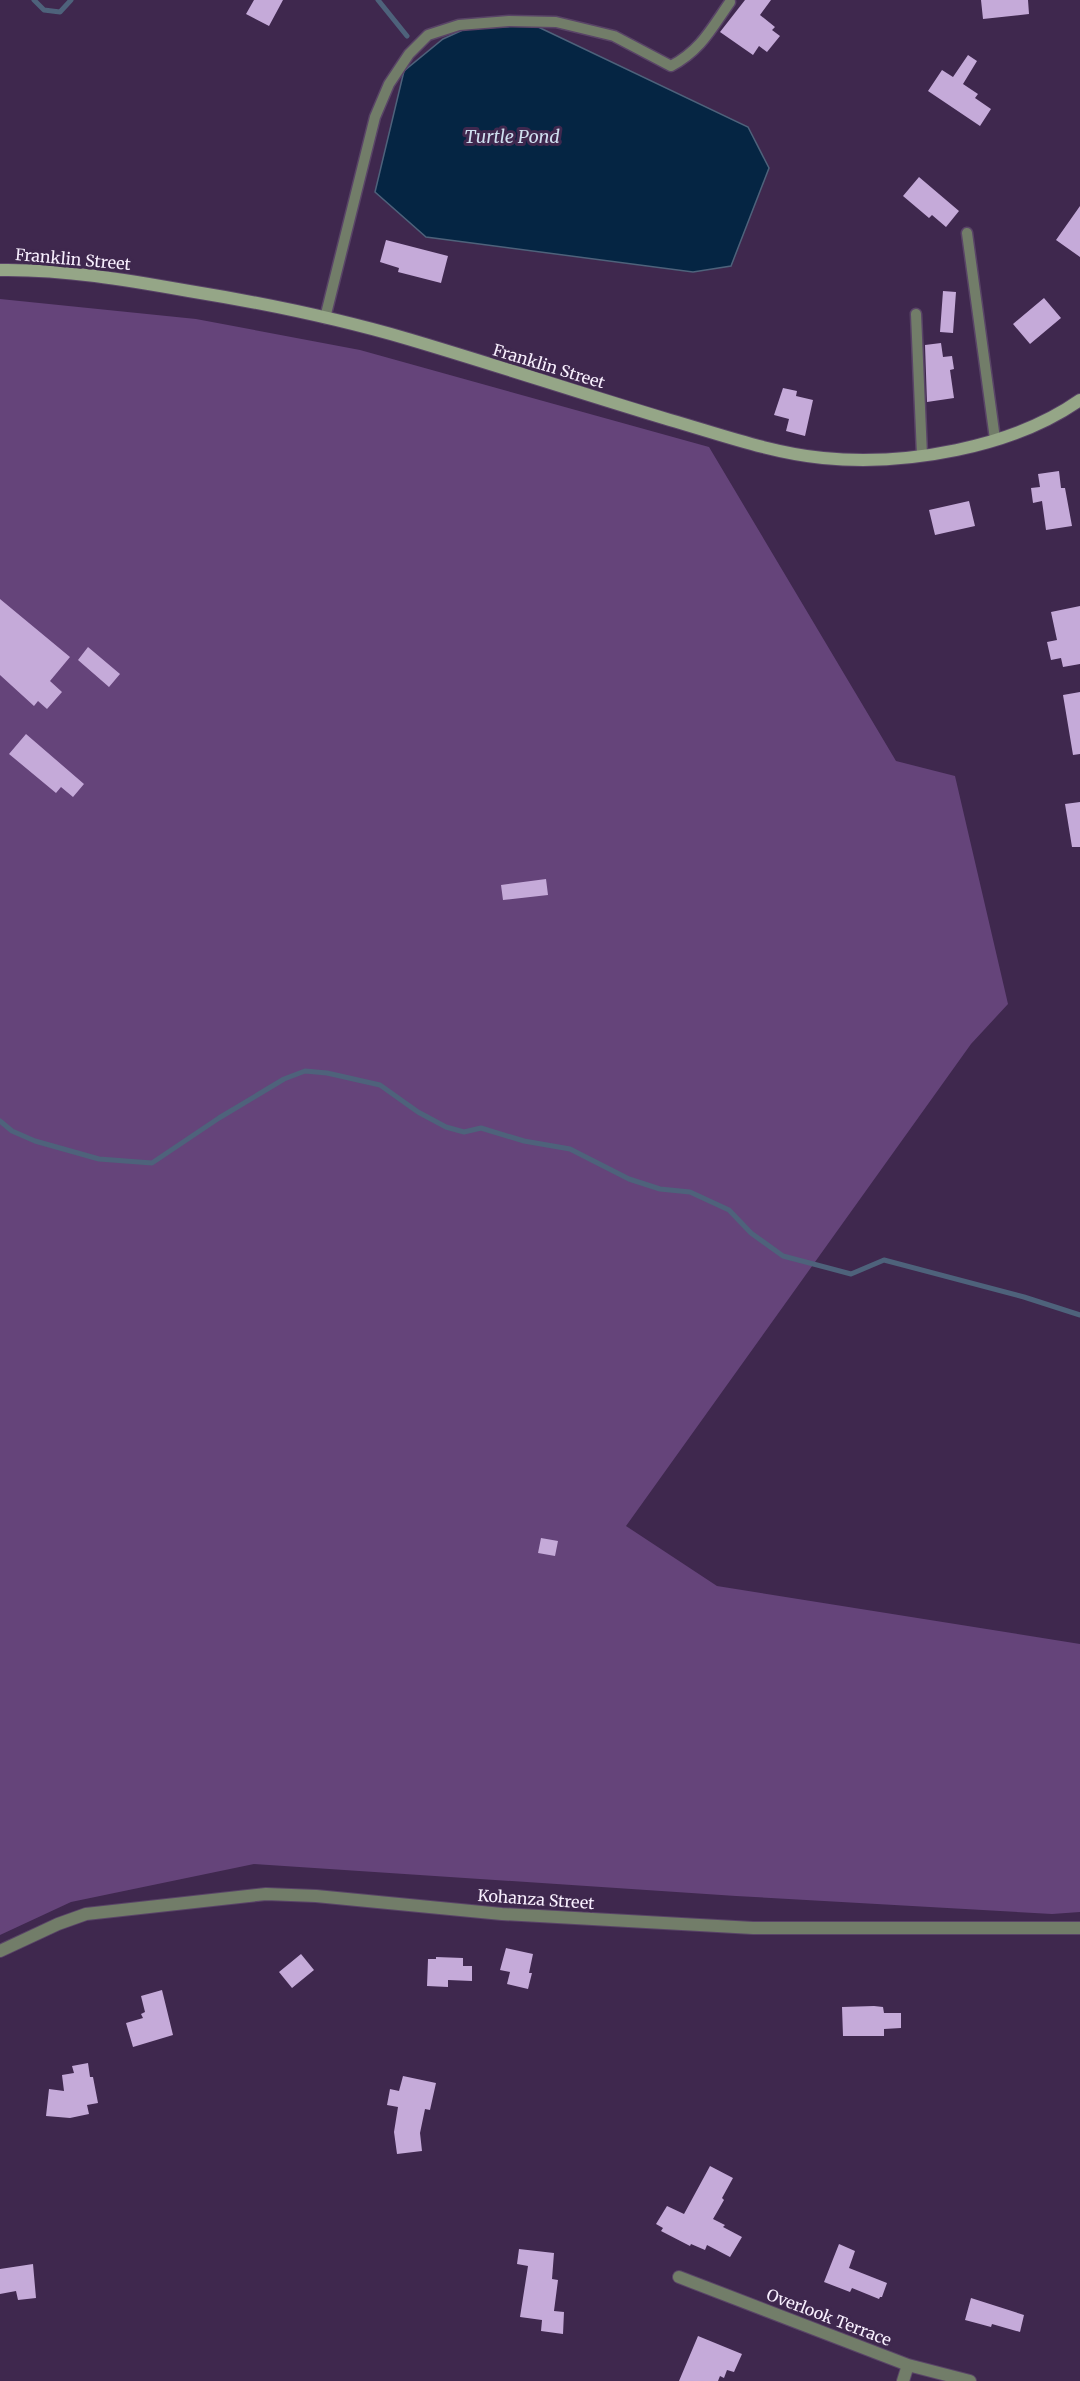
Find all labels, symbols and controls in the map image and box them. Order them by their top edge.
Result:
water label: Turtle Pond [464,125,560,148]
street label: Franklin Street [14,244,132,274]
street label: Franklin Street [491,339,608,393]
street label: Kohanza Street [477,1885,596,1913]
street label: Overlook Terrace [764,2284,894,2350]

